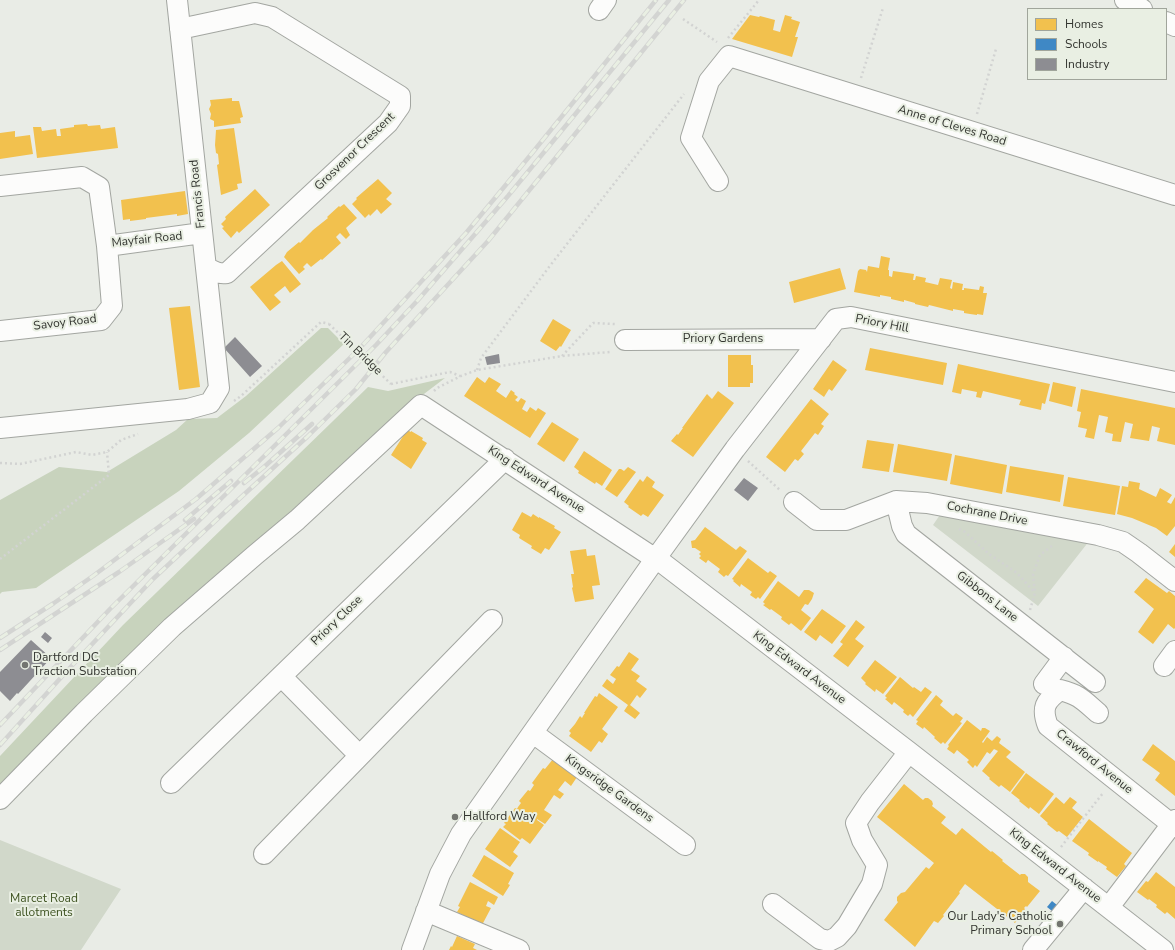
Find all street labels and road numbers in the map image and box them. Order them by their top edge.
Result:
street label: Anne of Cleves Road [896,103,1008,149]
street label: Grosvenor Crescent [312,110,398,194]
street label: Francis Road [187,159,209,229]
street label: Mayfair Road [111,229,183,251]
street label: Savoy Road [33,312,97,334]
street label: Priory Hill [854,312,910,336]
street label: Tin Bridge [335,330,385,378]
street label: Priory Gardens [683,332,763,346]
street label: King Edward Avenue [485,443,587,517]
street label: Cochrane Drive [945,499,1029,529]
street label: Gibbons Lane [953,569,1021,625]
street label: Priory Close [308,593,366,649]
street label: King Edward Avenue [750,628,848,708]
street label: Crawford Avenue [1053,727,1135,797]
street label: Kingsridge Gardens [562,752,656,826]
street label: King Edward Avenue [1006,826,1104,906]

